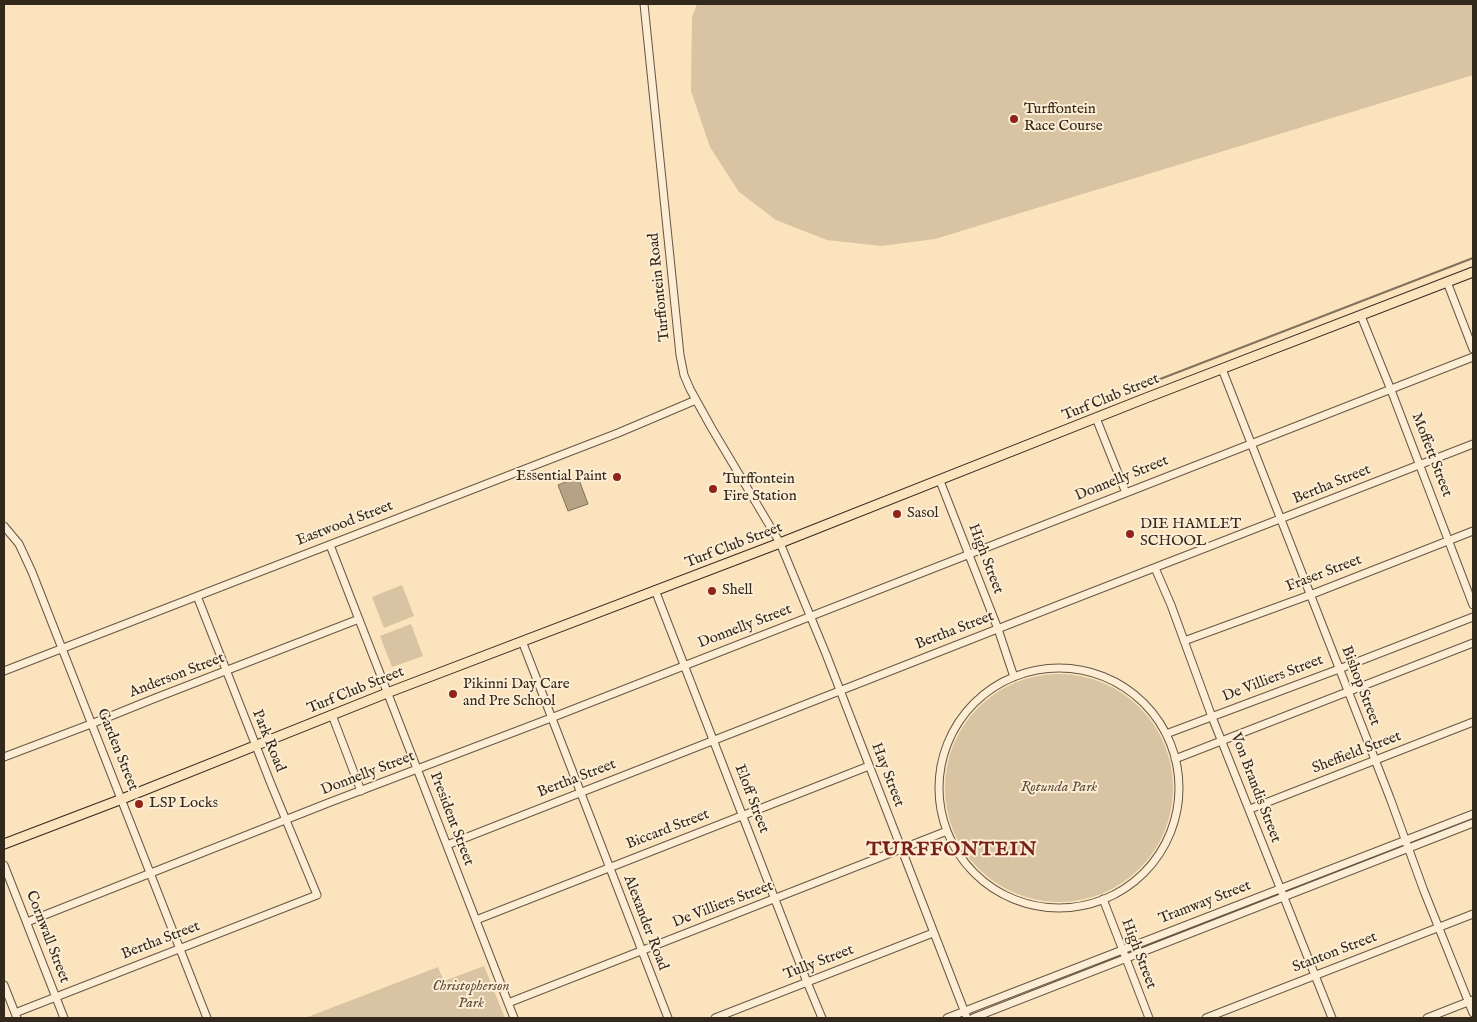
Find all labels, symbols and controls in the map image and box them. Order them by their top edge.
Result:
place label: Turffontein Race Course [1024,101,1103,136]
marker: Turffontein Race Course [1008,113,1020,125]
street label: Turffontein Road [645,232,675,342]
street label: Turf Club Street [1060,370,1162,426]
street label: Moffett Street [1407,410,1455,500]
street label: Donnelly Street [1073,452,1171,506]
street label: Bertha Street [1290,461,1374,509]
place label: Essential Paint [516,468,607,486]
marker: Essential Paint [611,471,623,483]
place label: Turffontein Fire Station [723,471,797,506]
marker: Turffontein Fire Station [707,483,719,495]
street label: Eastwood Street [294,497,396,551]
place label: Sasol [907,505,939,523]
marker: Sasol [891,508,903,520]
place label: DIE HAMLET SCHOOL [1140,516,1241,551]
street label: Turf Club Street [683,519,785,573]
street label: High Street [963,521,1007,597]
marker: DIE HAMLET SCHOOL [1124,528,1136,540]
street label: Fraser Street [1284,551,1364,597]
place label: Shell [722,582,753,600]
marker: Shell [706,585,718,597]
street label: Donnelly Street [696,601,794,653]
street label: Bertha Street [913,608,997,654]
street label: Bishop Street [1337,644,1383,728]
street label: Anderson Street [127,650,227,702]
street label: De Villiers Street [1220,652,1326,706]
street label: Turf Club Street [305,663,407,719]
place label: Pikinni Day Care and Pre School [463,676,570,711]
marker: Pikinni Day Care and Pre School [447,688,459,700]
street label: Garden Street [92,706,142,794]
street label: Park Road [247,707,289,775]
street label: Sheffield Street [1310,728,1404,778]
street label: Von Brandis Street [1226,731,1284,845]
street label: Hay Street [867,740,907,810]
street label: Donnelly Street [319,748,417,800]
street label: Bertha Street [535,756,619,802]
street label: Eloff Street [730,762,772,836]
street label: President Street [425,770,477,868]
park label: Rotunda Park [1021,779,1097,797]
place label: LSP Locks [149,795,218,813]
marker: LSP Locks [133,798,145,810]
street label: Biccard Street [624,806,712,854]
district label: TURFFONTEIN [865,839,1039,863]
street label: Alexander Road [619,873,671,973]
street label: Tramway Street [1156,877,1254,929]
street label: De Villiers Street [670,878,776,932]
street label: Cornwall Street [21,888,73,986]
street label: High Street [1116,916,1160,992]
street label: Bertha Street [119,918,203,964]
street label: Stanton Street [1290,929,1380,977]
street label: Tully Street [782,941,856,985]
park label: Christopherson Park [433,978,509,1013]

